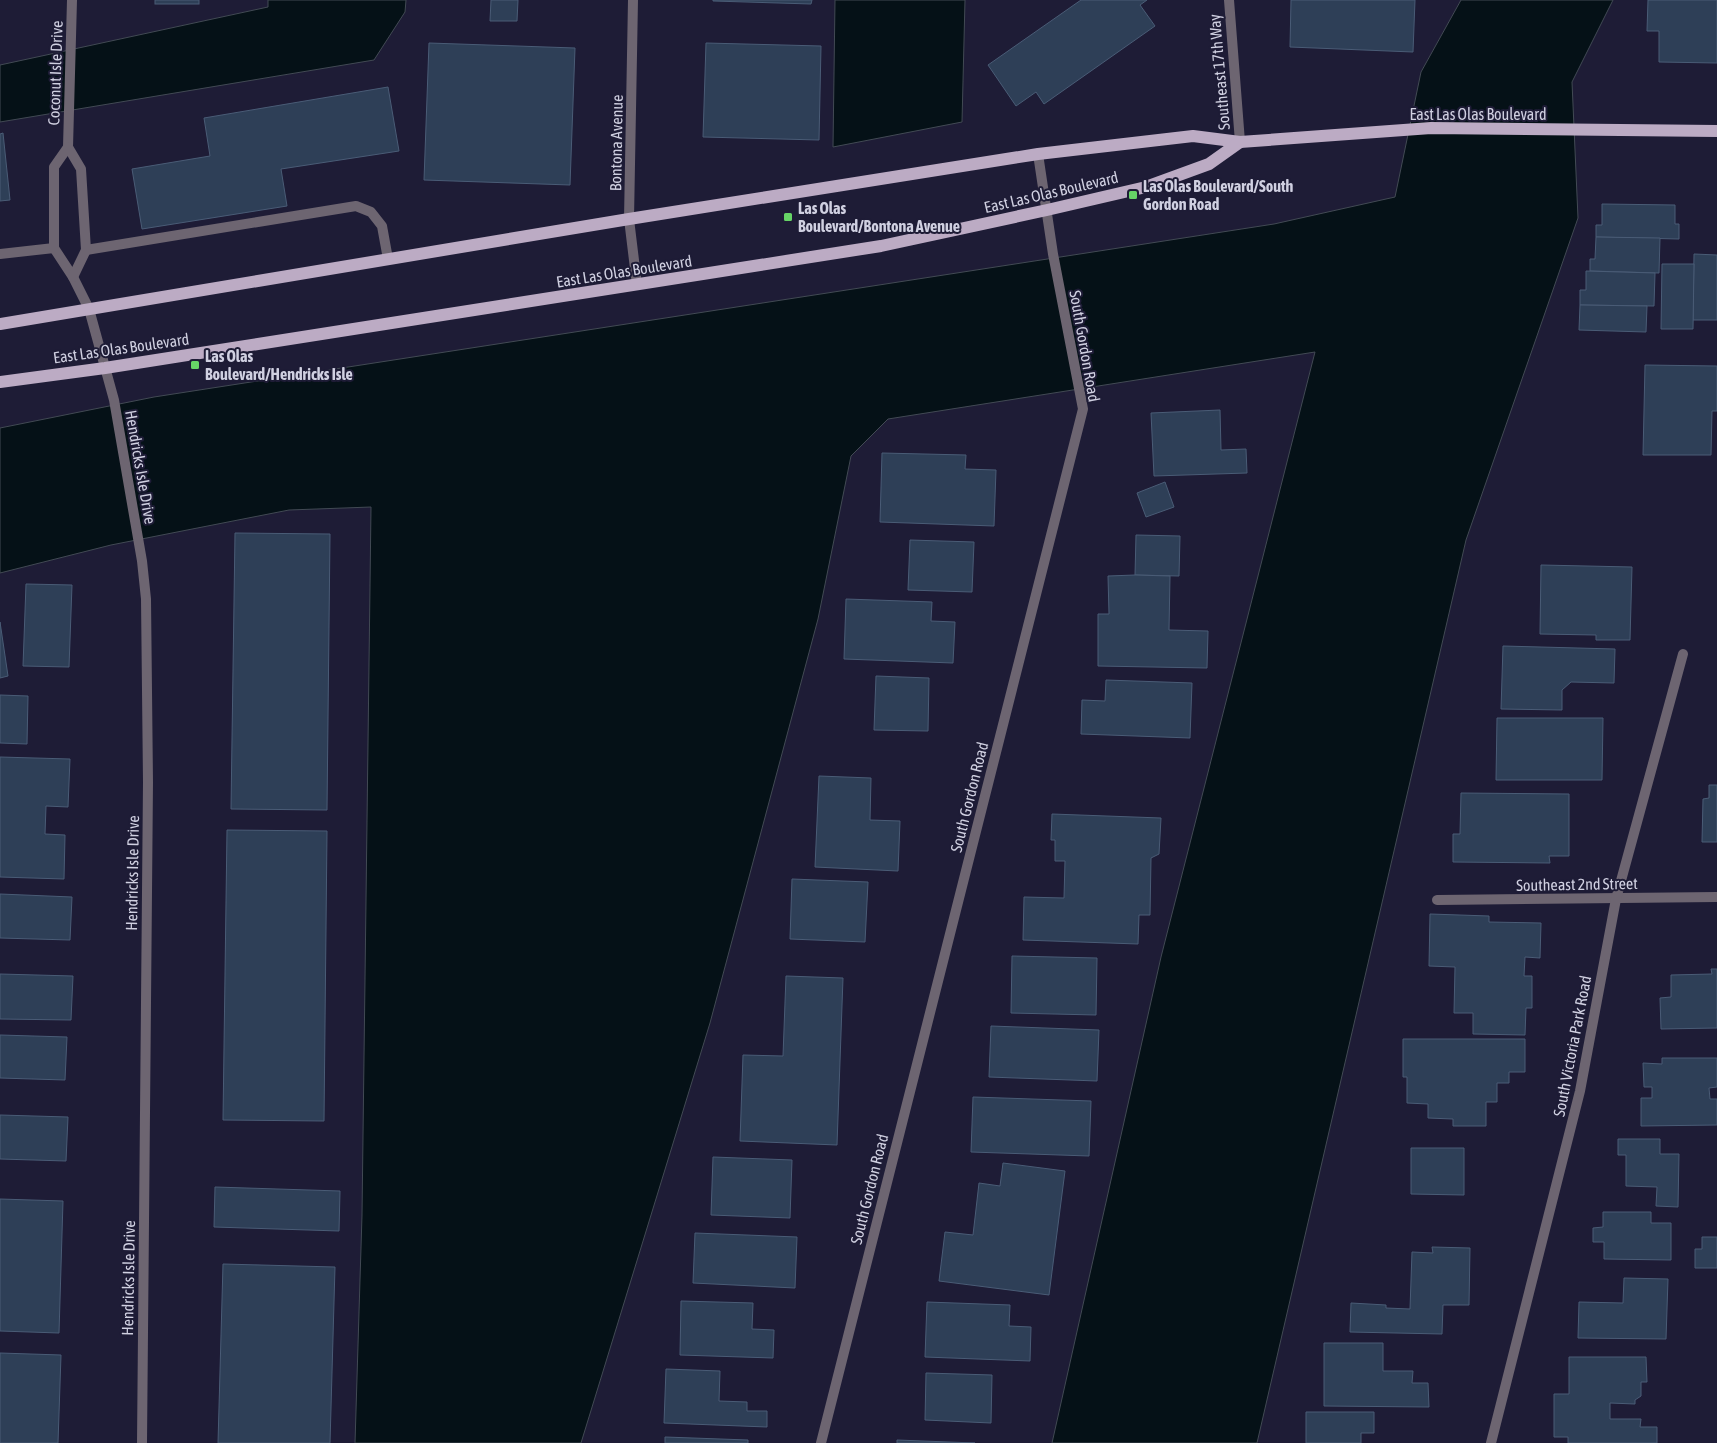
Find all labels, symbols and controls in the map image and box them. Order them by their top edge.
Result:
street label: Southeast 17th Way [1205,13,1234,131]
street label: Coconut Isle Drive [44,20,66,126]
street label: Bontona Avenue [606,95,626,191]
street label: East Las Olas Boulevard [1409,105,1547,123]
street label: East Las Olas Boulevard [982,168,1120,216]
place label: Las Olas Boulevard/South Gordon Road [1143,177,1294,213]
marker: Las Olas Boulevard/South Gordon Road [1127,189,1139,201]
place label: Las Olas Boulevard/Bontona Avenue [798,199,960,235]
marker: Las Olas Boulevard/Bontona Avenue [782,211,794,223]
street label: East Las Olas Boulevard [555,251,693,291]
street label: South Gordon Road [1066,289,1104,403]
street label: East Las Olas Boulevard [52,330,190,366]
place label: Las Olas Boulevard/Hendricks Isle [205,347,353,383]
marker: Las Olas Boulevard/Hendricks Isle [189,359,201,371]
street label: Hendricks Isle Drive [122,409,160,525]
street label: South Gordon Road [947,740,991,854]
street label: Hendricks Isle Drive [122,815,142,931]
street label: Southeast 2nd Street [1516,874,1638,894]
street label: South Victoria Park Road [1549,974,1595,1118]
street label: South Gordon Road [847,1132,891,1246]
street label: Hendricks Isle Drive [118,1220,138,1336]

